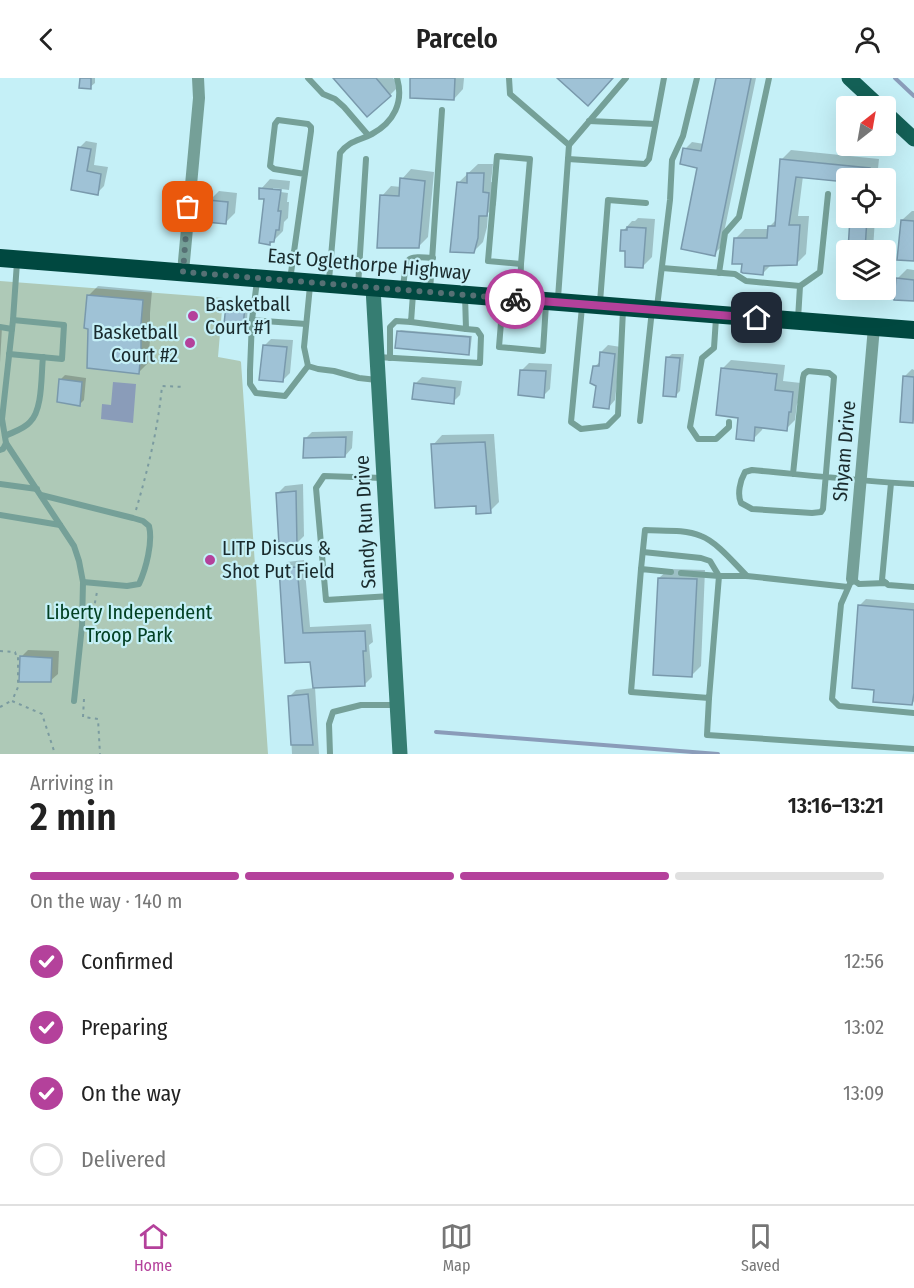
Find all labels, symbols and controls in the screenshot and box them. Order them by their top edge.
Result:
icon: back [30,23,63,56]
text: Parcelo [416,23,498,55]
icon: person [851,23,884,56]
north arrow [836,96,896,156]
map controls [836,96,896,300]
button: locate [836,168,896,228]
pin [162,181,213,232]
icon: bag [171,190,204,223]
button: layers [836,240,896,300]
street label: East Oglethorpe Highway [266,243,472,285]
courier [485,269,545,329]
icon: bike [499,283,532,316]
place label: Basketball Court #1 [205,292,290,339]
pin [731,292,782,343]
icon: home [740,301,773,334]
marker: Basketball Court #1 [186,309,200,323]
place label: Basketball Court #2 [93,320,178,367]
marker: Basketball Court #2 [183,336,197,350]
street label: Shyam Drive [828,400,860,502]
street label: Sandy Run Drive [350,455,380,589]
place label: LITP Discus & Shot Put Field [222,536,335,583]
marker: LITP Discus & Shot Put Field [203,553,217,567]
park label: Liberty Independent Troop Park [46,600,213,647]
text: Arriving in [30,771,114,795]
text: 13:16–13:21 [788,792,884,819]
text: 2 min [30,794,117,840]
text: On the way · 140 m [30,889,182,913]
icon: check [30,945,63,978]
text: Confirmed [81,948,174,975]
text: 12:56 [844,949,884,973]
icon: check [30,1011,63,1044]
text: Preparing [81,1014,167,1041]
text: 13:02 [844,1015,884,1039]
icon: check [30,1077,63,1110]
text: On the way [81,1080,181,1107]
text: 13:09 [843,1081,884,1105]
text: Delivered [81,1146,166,1173]
tab: Home [134,1220,172,1275]
tab: Map [440,1220,473,1275]
tab: Saved [741,1220,780,1275]

